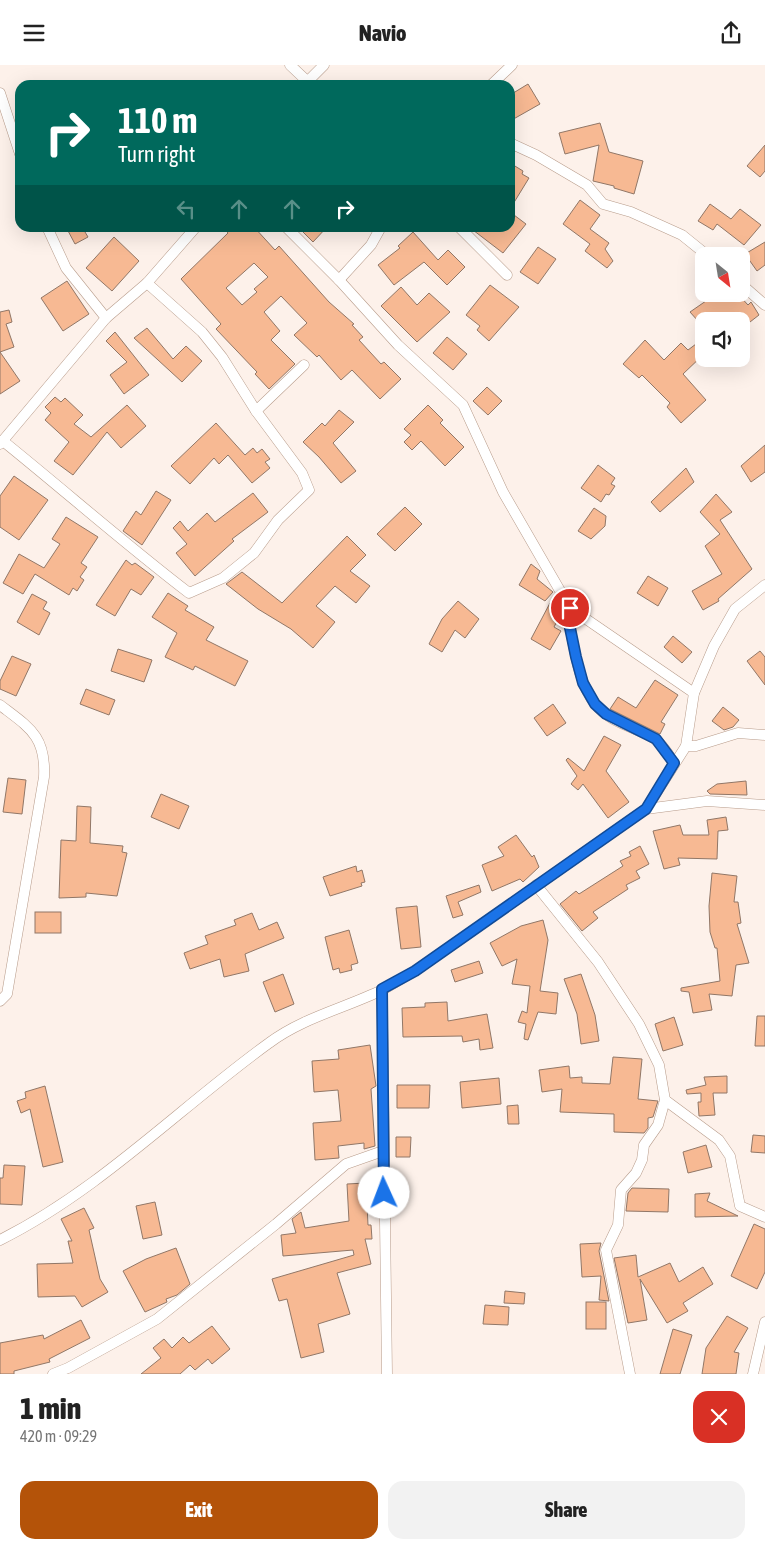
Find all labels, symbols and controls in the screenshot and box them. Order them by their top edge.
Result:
icon: menu [20,19,48,47]
icon: share [717,19,745,47]
text: Navio [359,20,406,46]
icon: right [35,100,100,165]
text: 110 m [118,100,197,140]
text: Turn right [118,141,195,167]
icon: left [172,195,200,223]
icon: ahead [225,195,253,223]
icon: ahead [278,195,306,223]
icon: right [331,195,359,223]
north arrow [695,247,750,303]
map controls [695,247,750,367]
button: sound [695,312,750,367]
pin [549,587,591,629]
icon: arrive [556,594,584,622]
position arrow [357,1166,409,1218]
text: 1 min [20,1391,81,1425]
button: close [693,1391,745,1443]
text: 420 m · 09:29 [20,1427,97,1445]
button: Exit [20,1481,378,1539]
button: Share [388,1481,745,1539]

